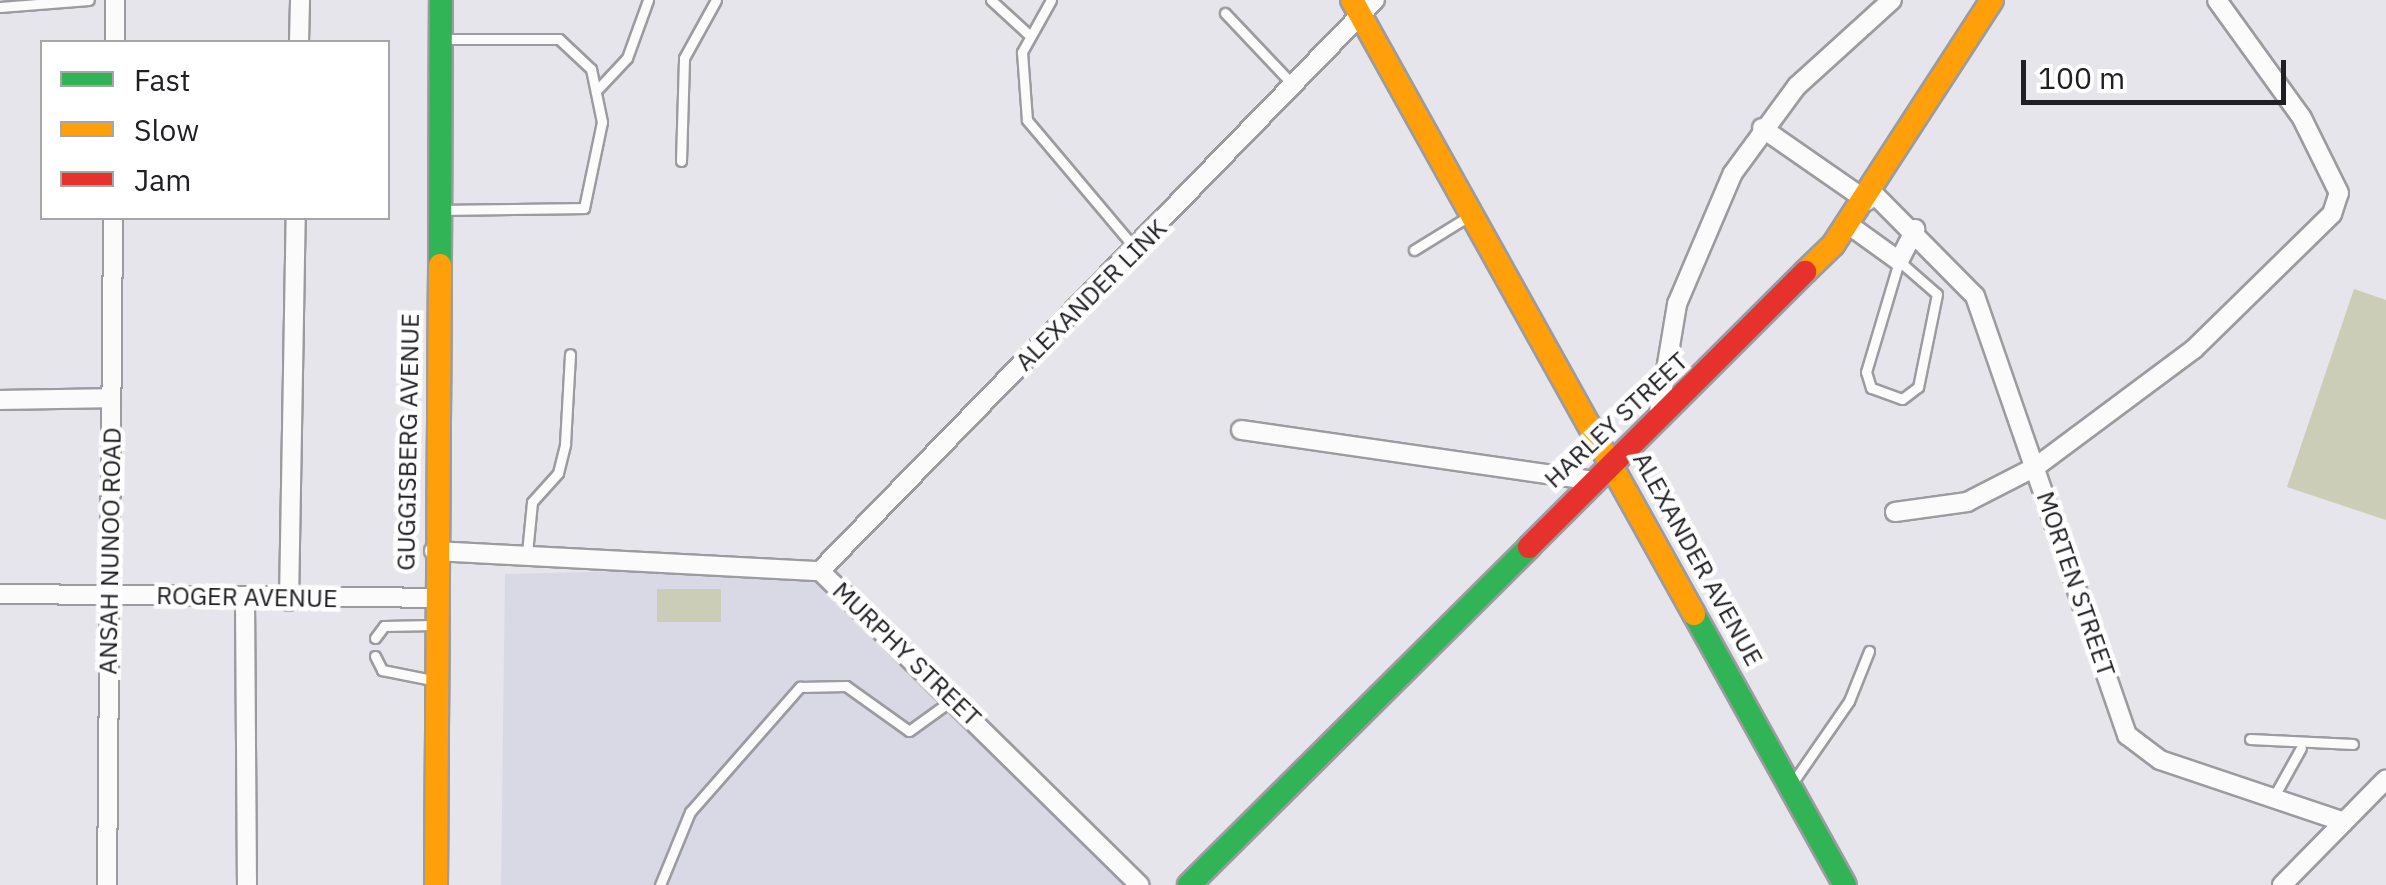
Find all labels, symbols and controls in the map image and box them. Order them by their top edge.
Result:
legend [40,40,390,220]
scale bar [2026,40,2291,102]
text: 100 m [2038,58,2125,97]
text: Fast [134,60,191,99]
text: Slow [134,110,199,149]
text: Jam [134,160,192,199]
street label: ALEXANDER LINK [1009,213,1173,377]
street label: GUGGISBERG AVENUE [391,313,425,571]
street label: HARLEY STREET [1538,346,1694,494]
street label: ANSAH NUNOO ROAD [93,427,127,675]
street label: ALEXANDER AVENUE [1627,447,1769,671]
street label: MORTEN STREET [2030,487,2122,681]
street label: MURPHY STREET [827,576,987,732]
street label: ROGER AVENUE [156,580,338,614]

